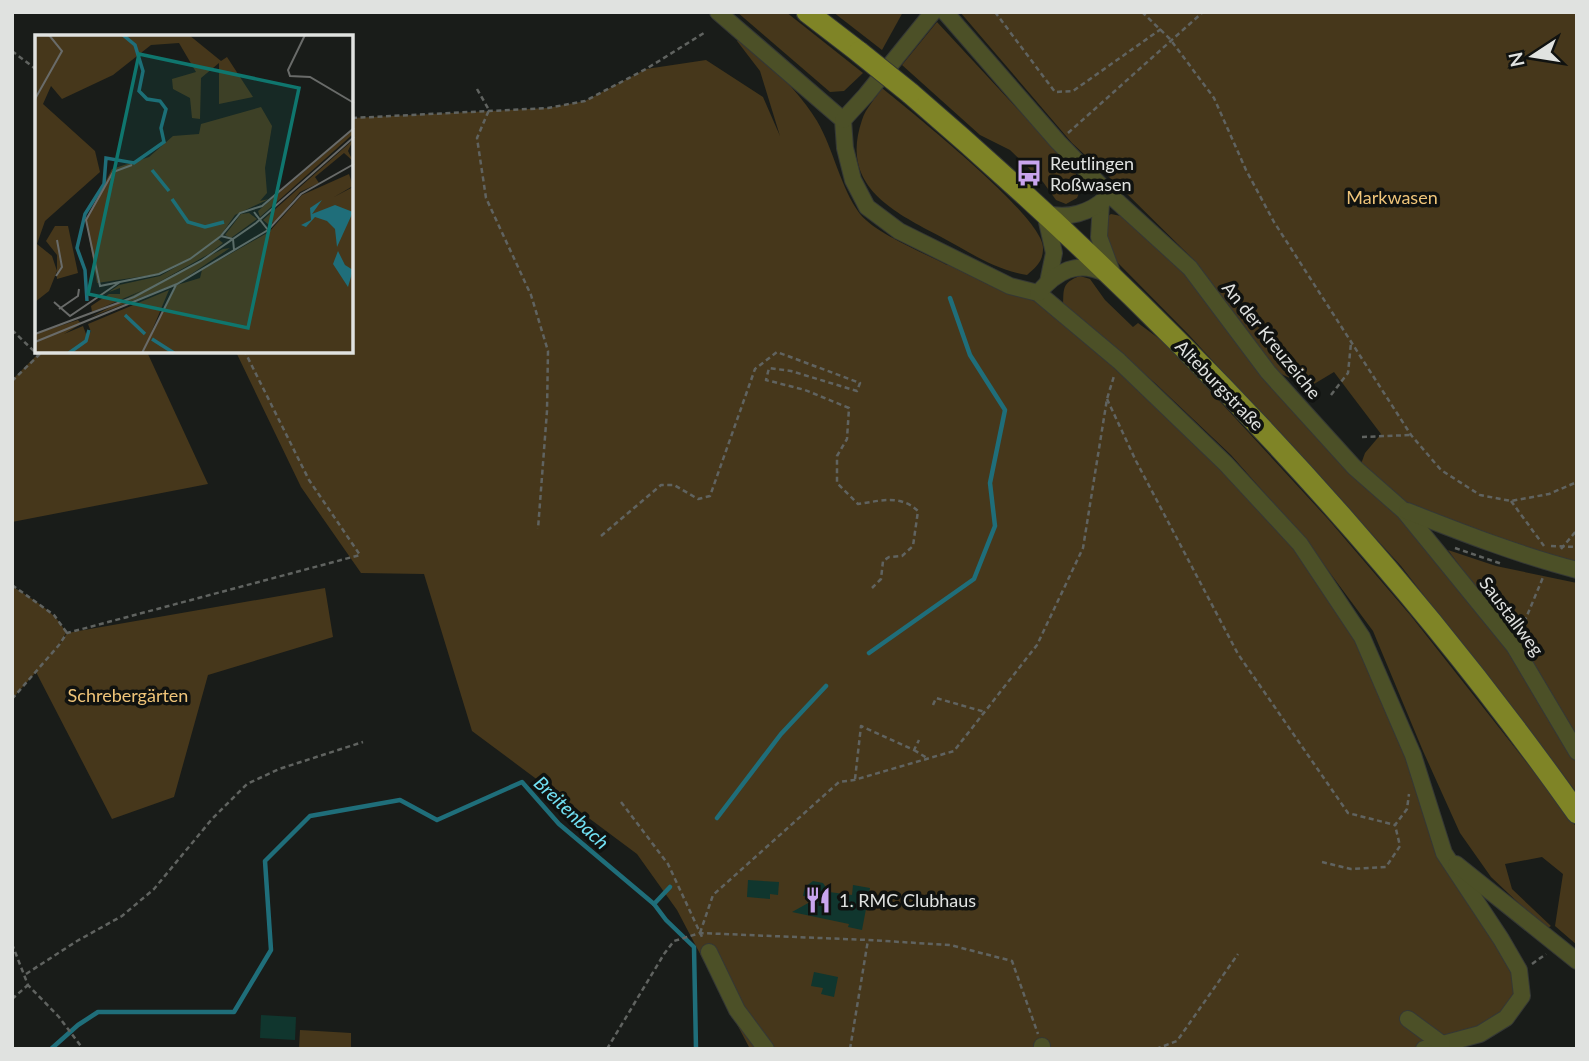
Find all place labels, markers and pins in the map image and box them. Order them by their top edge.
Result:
place label: Reutlingen Roßwasen [1050,152,1134,195]
bus stop icon: Reutlingen Roßwasen [1014,158,1044,188]
restaurant icon: 1. RMC Clubhaus [803,885,833,915]
place label: 1. RMC Clubhaus [839,889,976,911]

